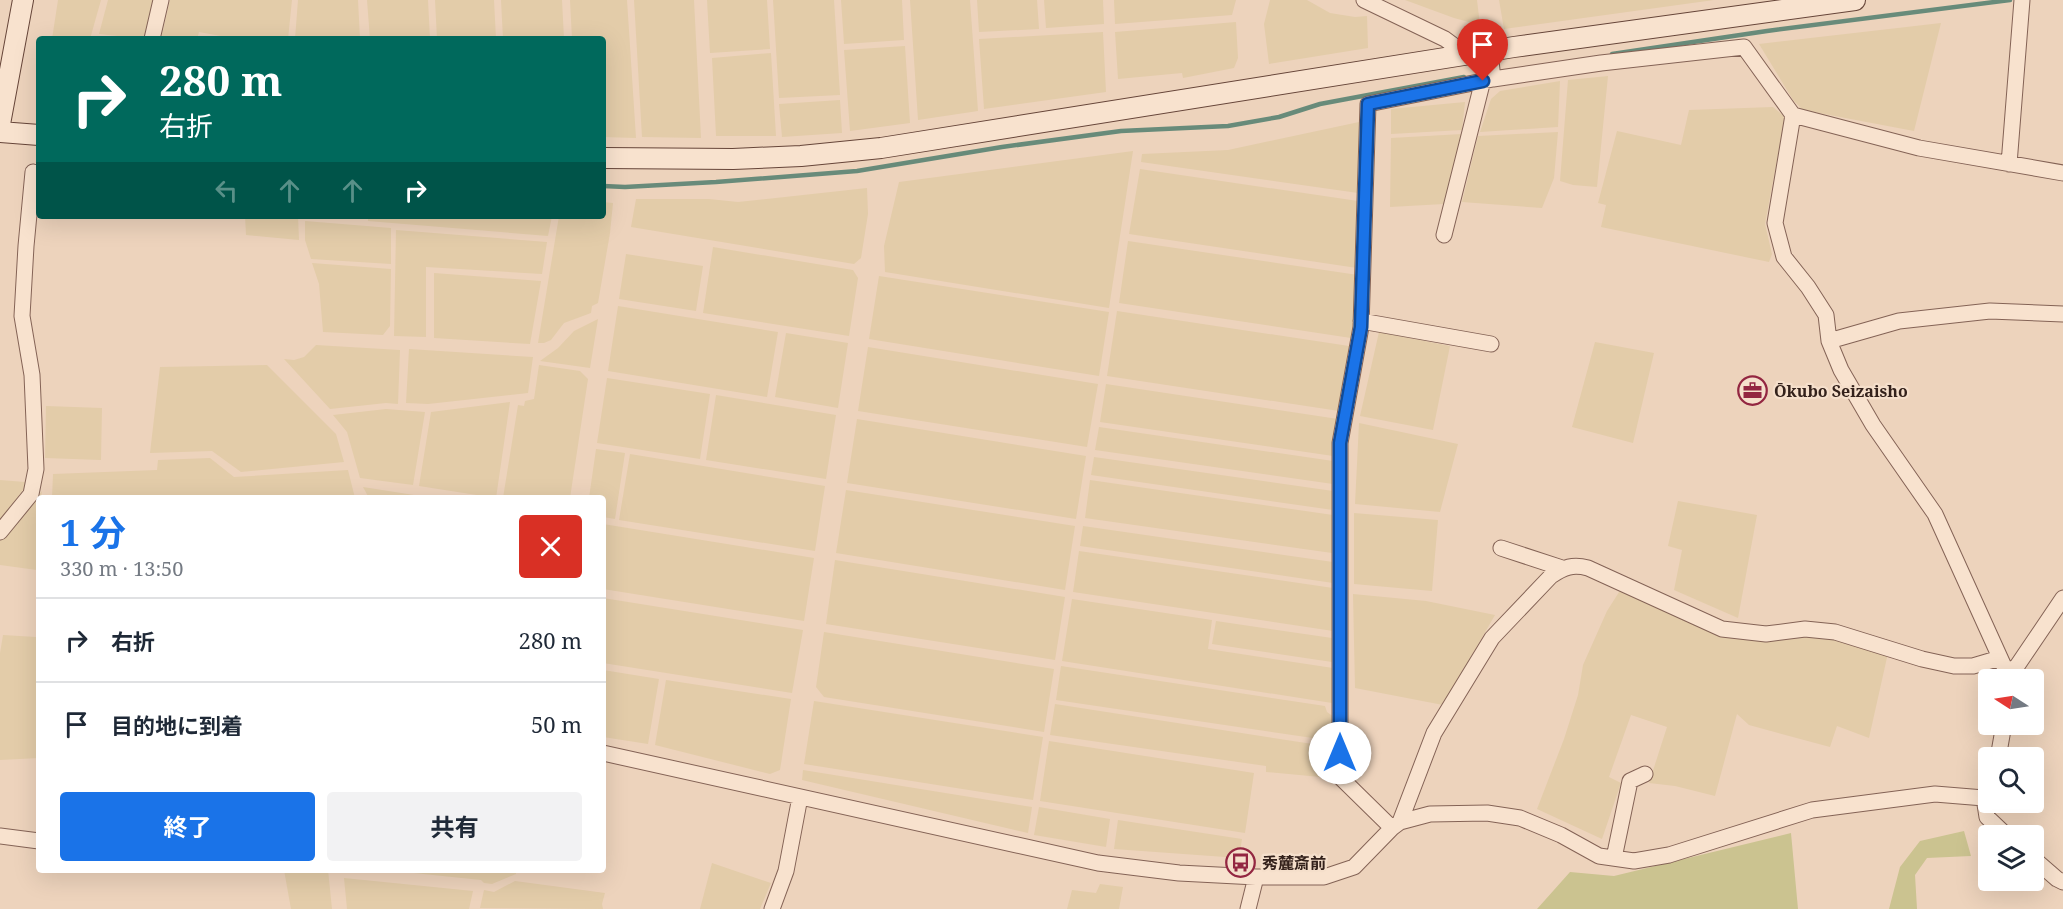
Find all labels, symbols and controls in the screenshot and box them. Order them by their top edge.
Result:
pin [1457,19,1508,81]
icon: arrive [1466,28,1499,61]
text: 280 m [159,51,283,108]
icon: right [60,60,138,138]
text: 右折 [159,107,213,144]
icon: left [210,174,243,207]
icon: ahead [273,174,306,207]
icon: ahead [336,174,369,207]
icon: right [399,174,432,207]
office icon: Ōkubo Seizaisho [1737,375,1769,407]
place label: Ōkubo Seizaisho [1774,380,1908,402]
text: 1 分 [60,508,126,557]
button: close [519,515,582,578]
text: 330 m · 13:50 [60,555,183,582]
icon: right [60,624,93,657]
text: 280 m [519,625,582,655]
text: 右折 [111,626,155,656]
north arrow [1978,669,2044,735]
map controls [1978,669,2044,891]
icon: arrive [60,708,93,741]
text: 50 m [531,709,582,739]
text: 目的地に到着 [111,710,243,740]
position arrow [1308,721,1372,785]
button: search [1978,747,2044,813]
button: 終了 [60,792,315,861]
button: 共有 [327,792,582,861]
button: layers [1978,825,2044,891]
bus stop icon: 秀麓斎前 [1225,847,1257,879]
place label: 秀麓斎前 [1262,852,1326,874]

